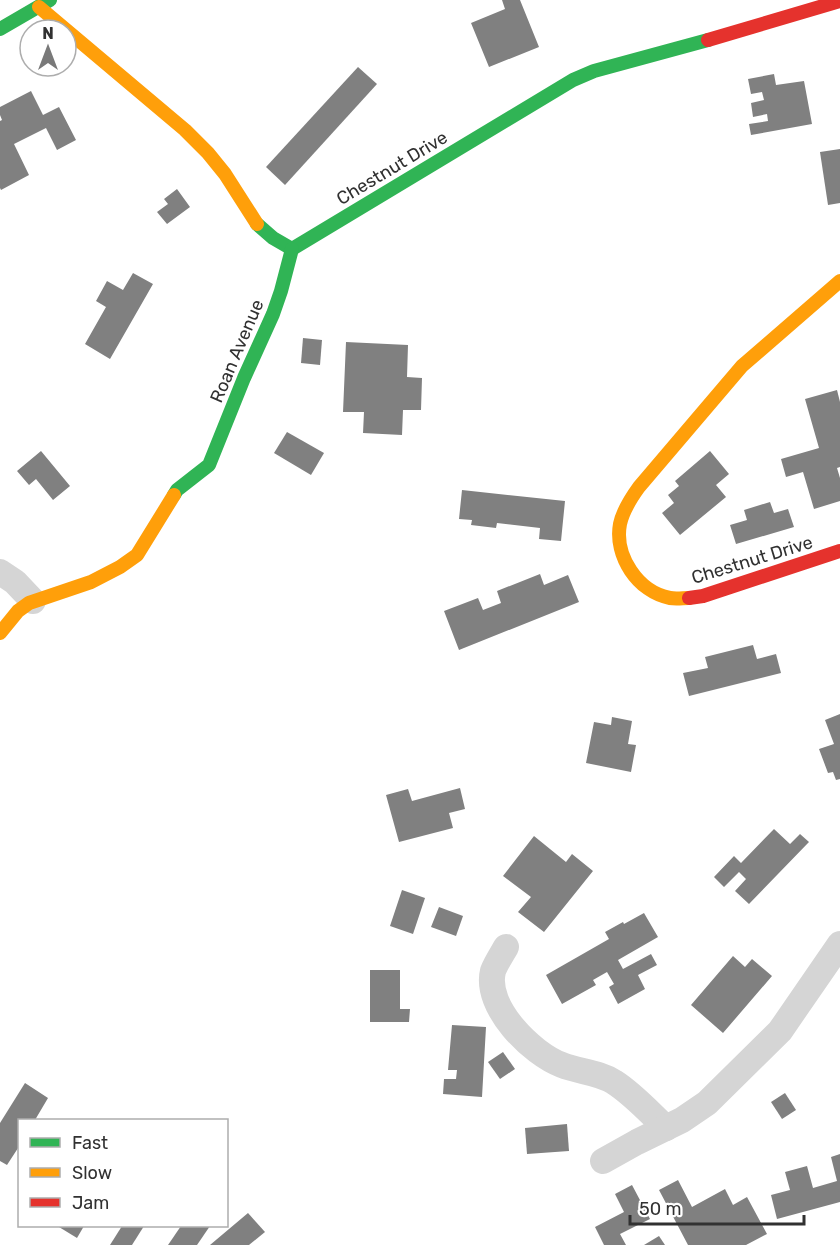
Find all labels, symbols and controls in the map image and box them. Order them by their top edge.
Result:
north arrow [18,18,78,78]
text: N [42,24,54,43]
street label: Chestnut Drive [332,126,452,210]
street label: Roan Avenue [205,296,269,406]
street label: Chestnut Drive [689,531,815,589]
legend [18,1119,228,1227]
text: Fast [72,1132,108,1154]
text: Slow [72,1162,112,1184]
scale bar [630,1188,804,1226]
text: Jam [72,1192,109,1214]
text: 50 m [639,1198,682,1220]

